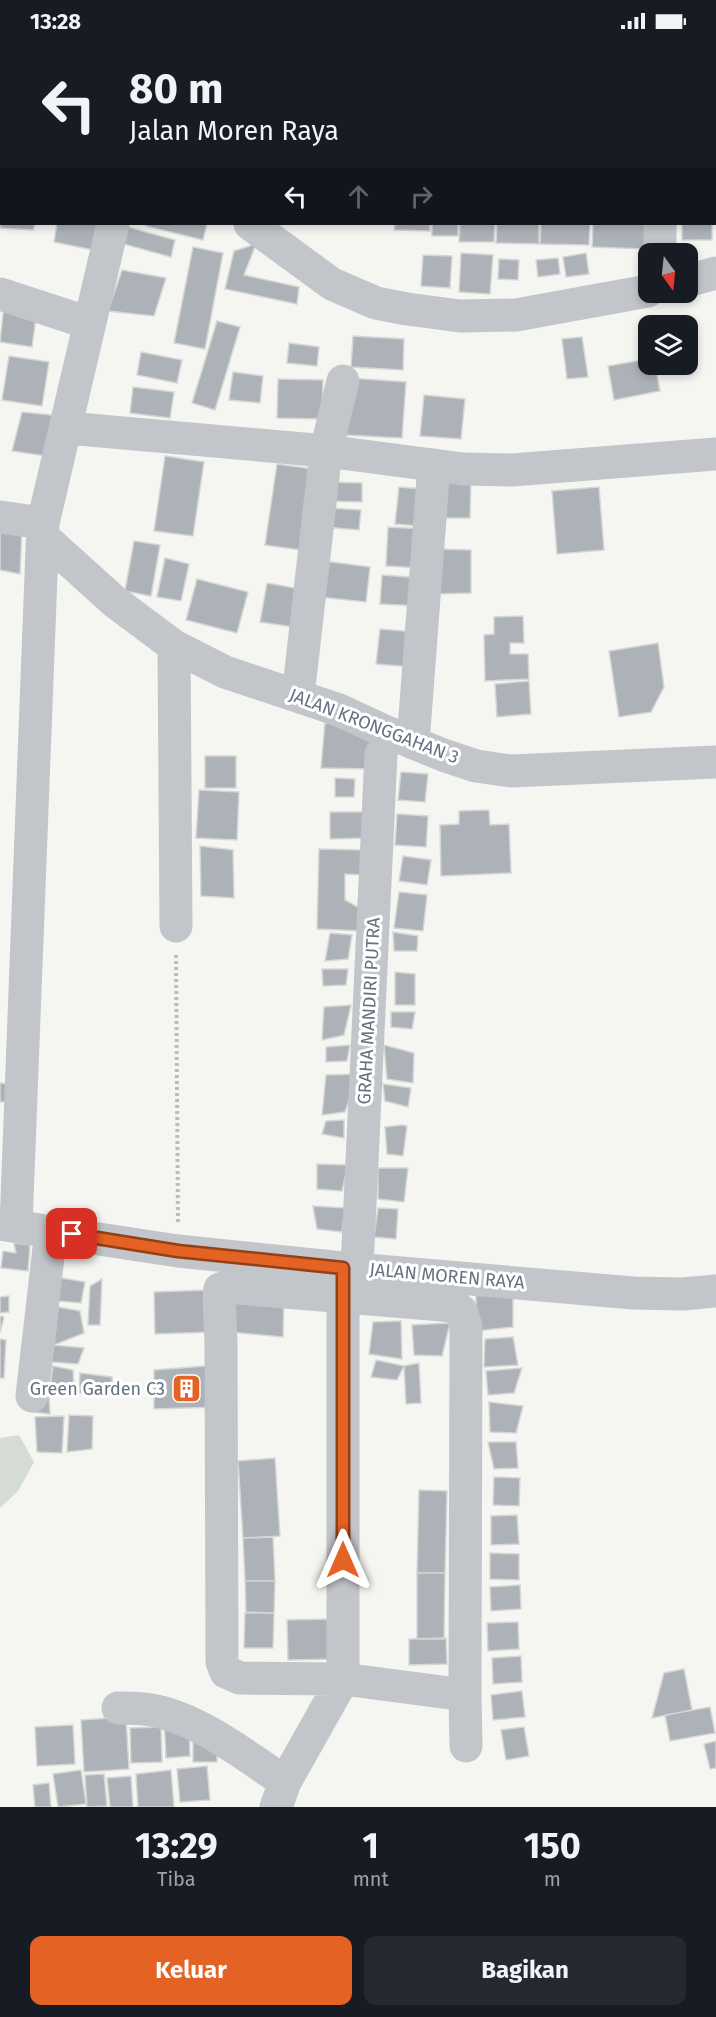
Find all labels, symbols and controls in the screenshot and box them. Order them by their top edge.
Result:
text: 13:28 [30,8,81,35]
text: 80 m [129,64,223,114]
icon: left [30,66,108,144]
text: Jalan Moren Raya [129,115,339,147]
icon: left [279,180,312,213]
icon: ahead [342,180,375,213]
icon: right [405,180,438,213]
north arrow [638,243,698,303]
map controls [638,243,698,375]
button: layers [638,315,698,375]
street label: JALAN KRONGGAHAN 3 [286,684,462,768]
street label: GRAHA MANDIRI PUTRA [353,916,385,1105]
pin [46,1208,97,1259]
icon: arrive [55,1217,88,1250]
street label: JALAN MOREN RAYA [369,1258,526,1294]
building icon: Green Garden C3 [170,1373,202,1405]
place label: Green Garden C3 [30,1378,165,1400]
position arrow [311,1528,375,1592]
text: 13:29 [135,1824,218,1868]
text: 1 [362,1824,379,1868]
text: 150 [524,1824,581,1868]
text: Tiba [157,1867,196,1891]
text: mnt [353,1867,389,1891]
text: m [544,1867,561,1891]
button: Keluar [30,1936,352,2005]
button: Bagikan [364,1936,686,2005]

